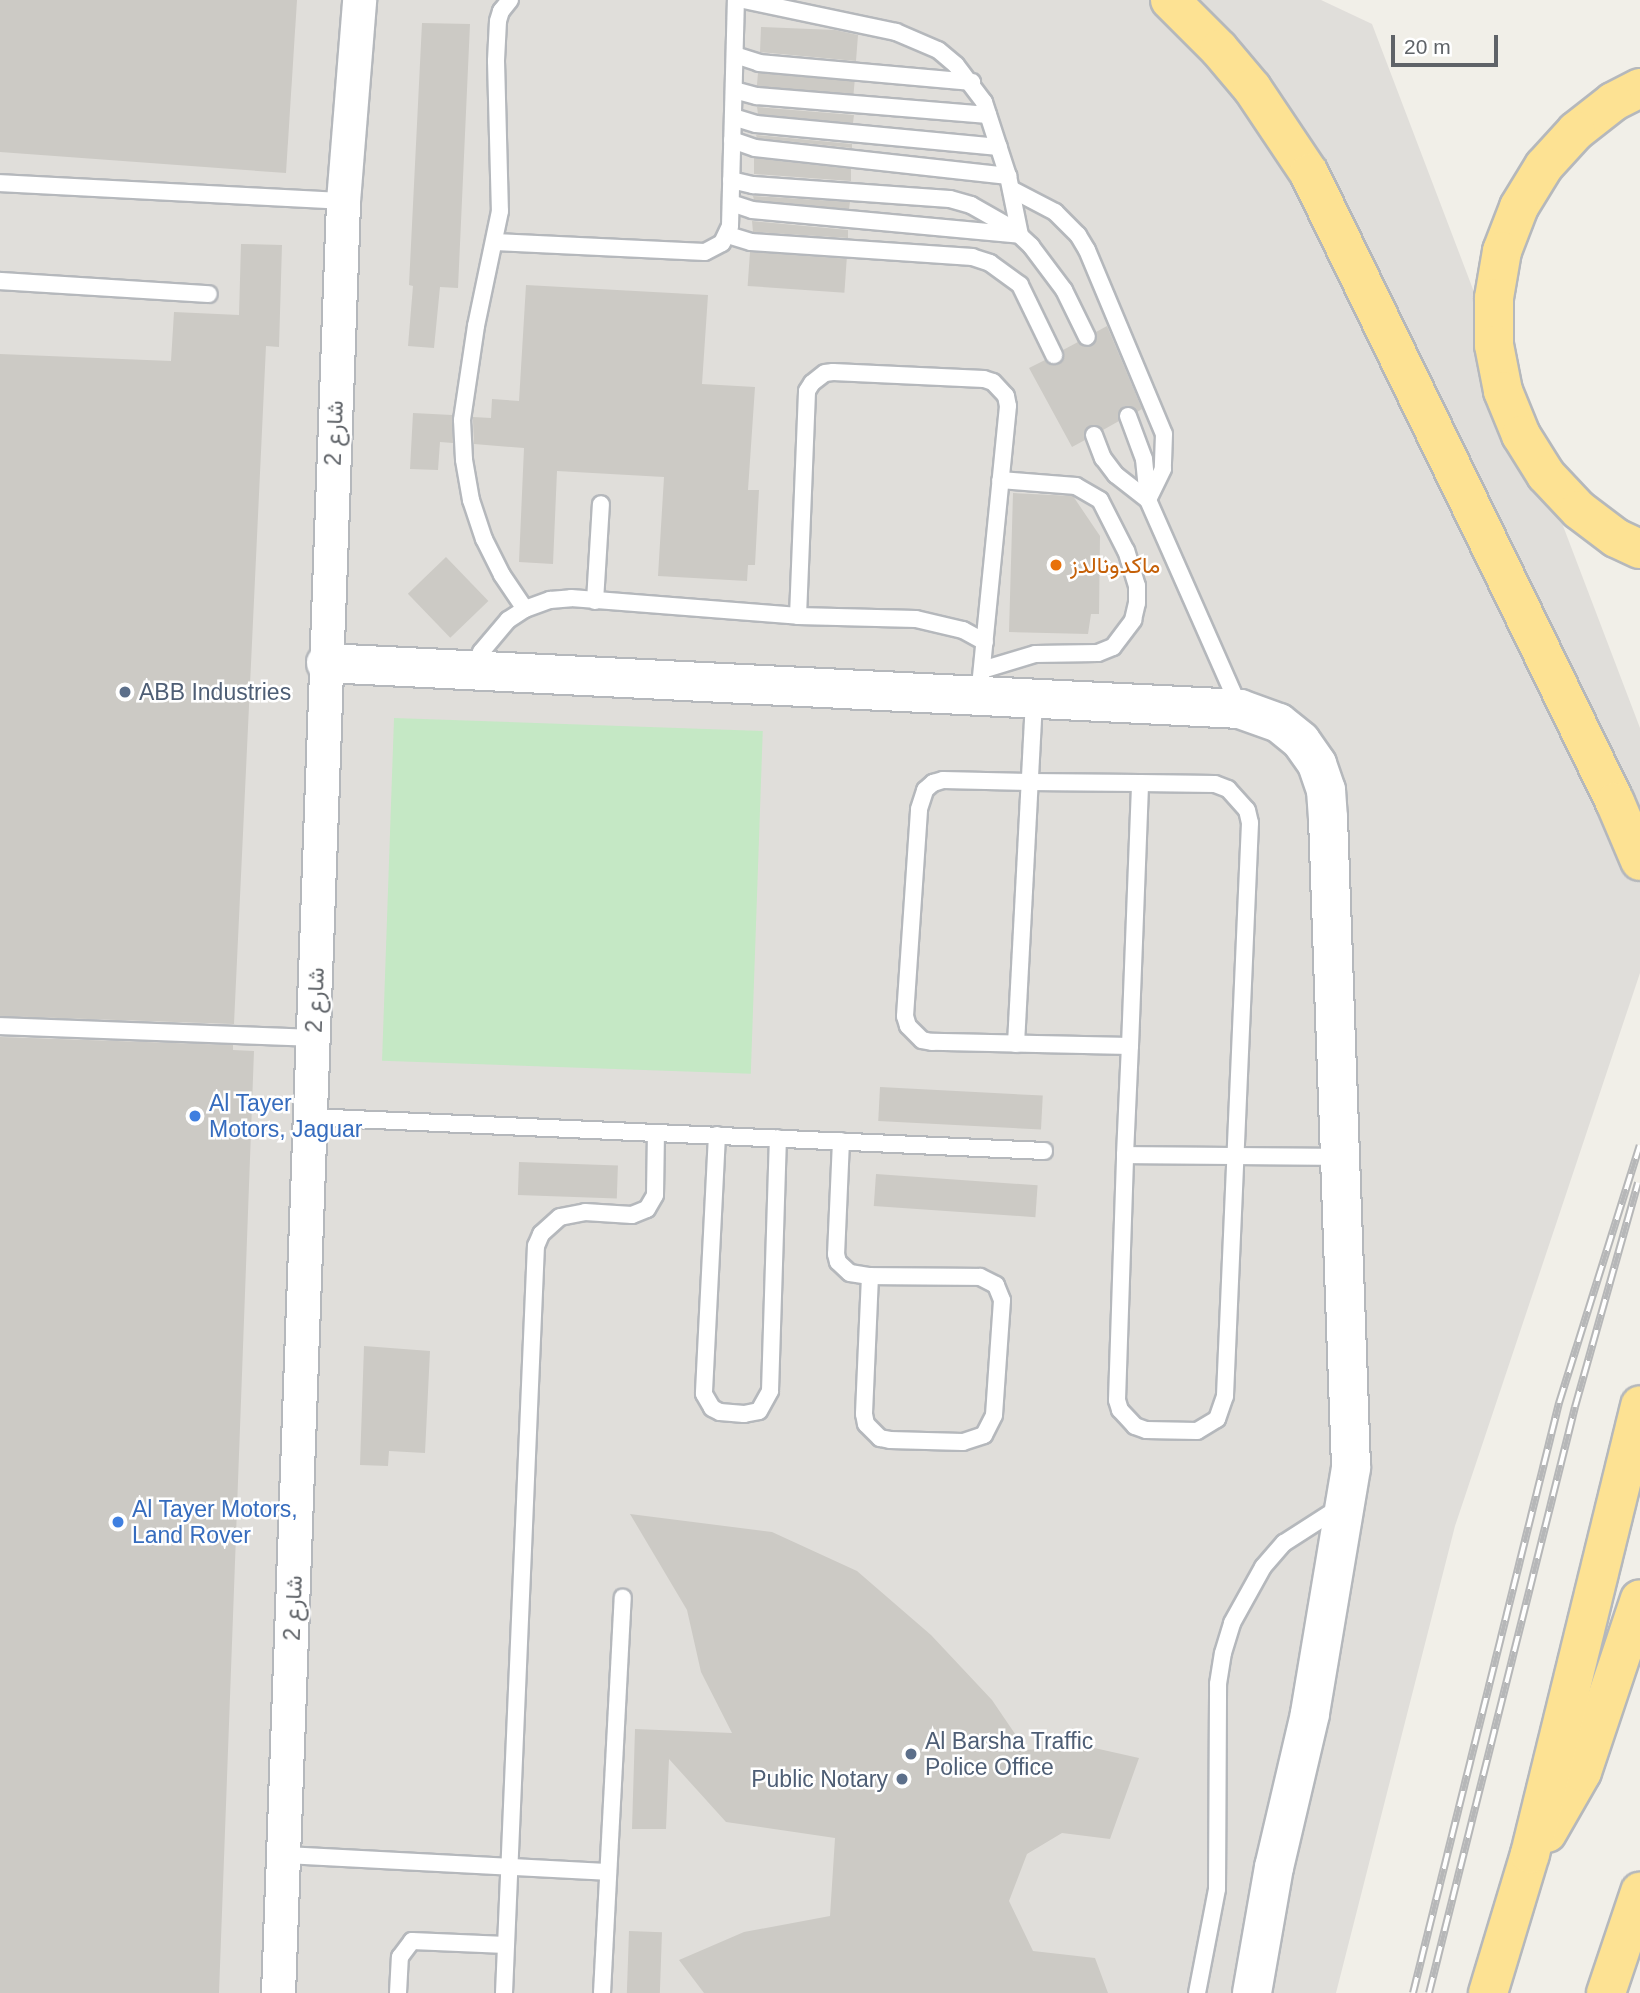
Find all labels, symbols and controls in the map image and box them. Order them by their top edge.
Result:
scale bar [1395,21,1502,65]
text: 20 m [1404,35,1451,58]
street label: شارع 2 [319,400,349,466]
place label: ماكدونالدز [1070,551,1160,579]
marker: ماكدونالدز [1048,557,1064,573]
place label: ABB Industries [139,678,291,706]
marker: ABB Industries [117,684,133,700]
street label: شارع 2 [300,967,330,1033]
place label: Al Tayer Motors, Jaguar [209,1089,362,1143]
marker: Al Tayer Motors, Jaguar [187,1108,203,1124]
place label: Al Tayer Motors, Land Rover [132,1495,298,1549]
marker: Al Tayer Motors, Land Rover [110,1514,126,1530]
street label: شارع 2 [278,1575,308,1641]
place label: Al Barsha Traffic Police Office [925,1727,1094,1781]
marker: Al Barsha Traffic Police Office [903,1746,919,1762]
place label: Public Notary [751,1765,888,1793]
marker: Public Notary [894,1771,910,1787]

